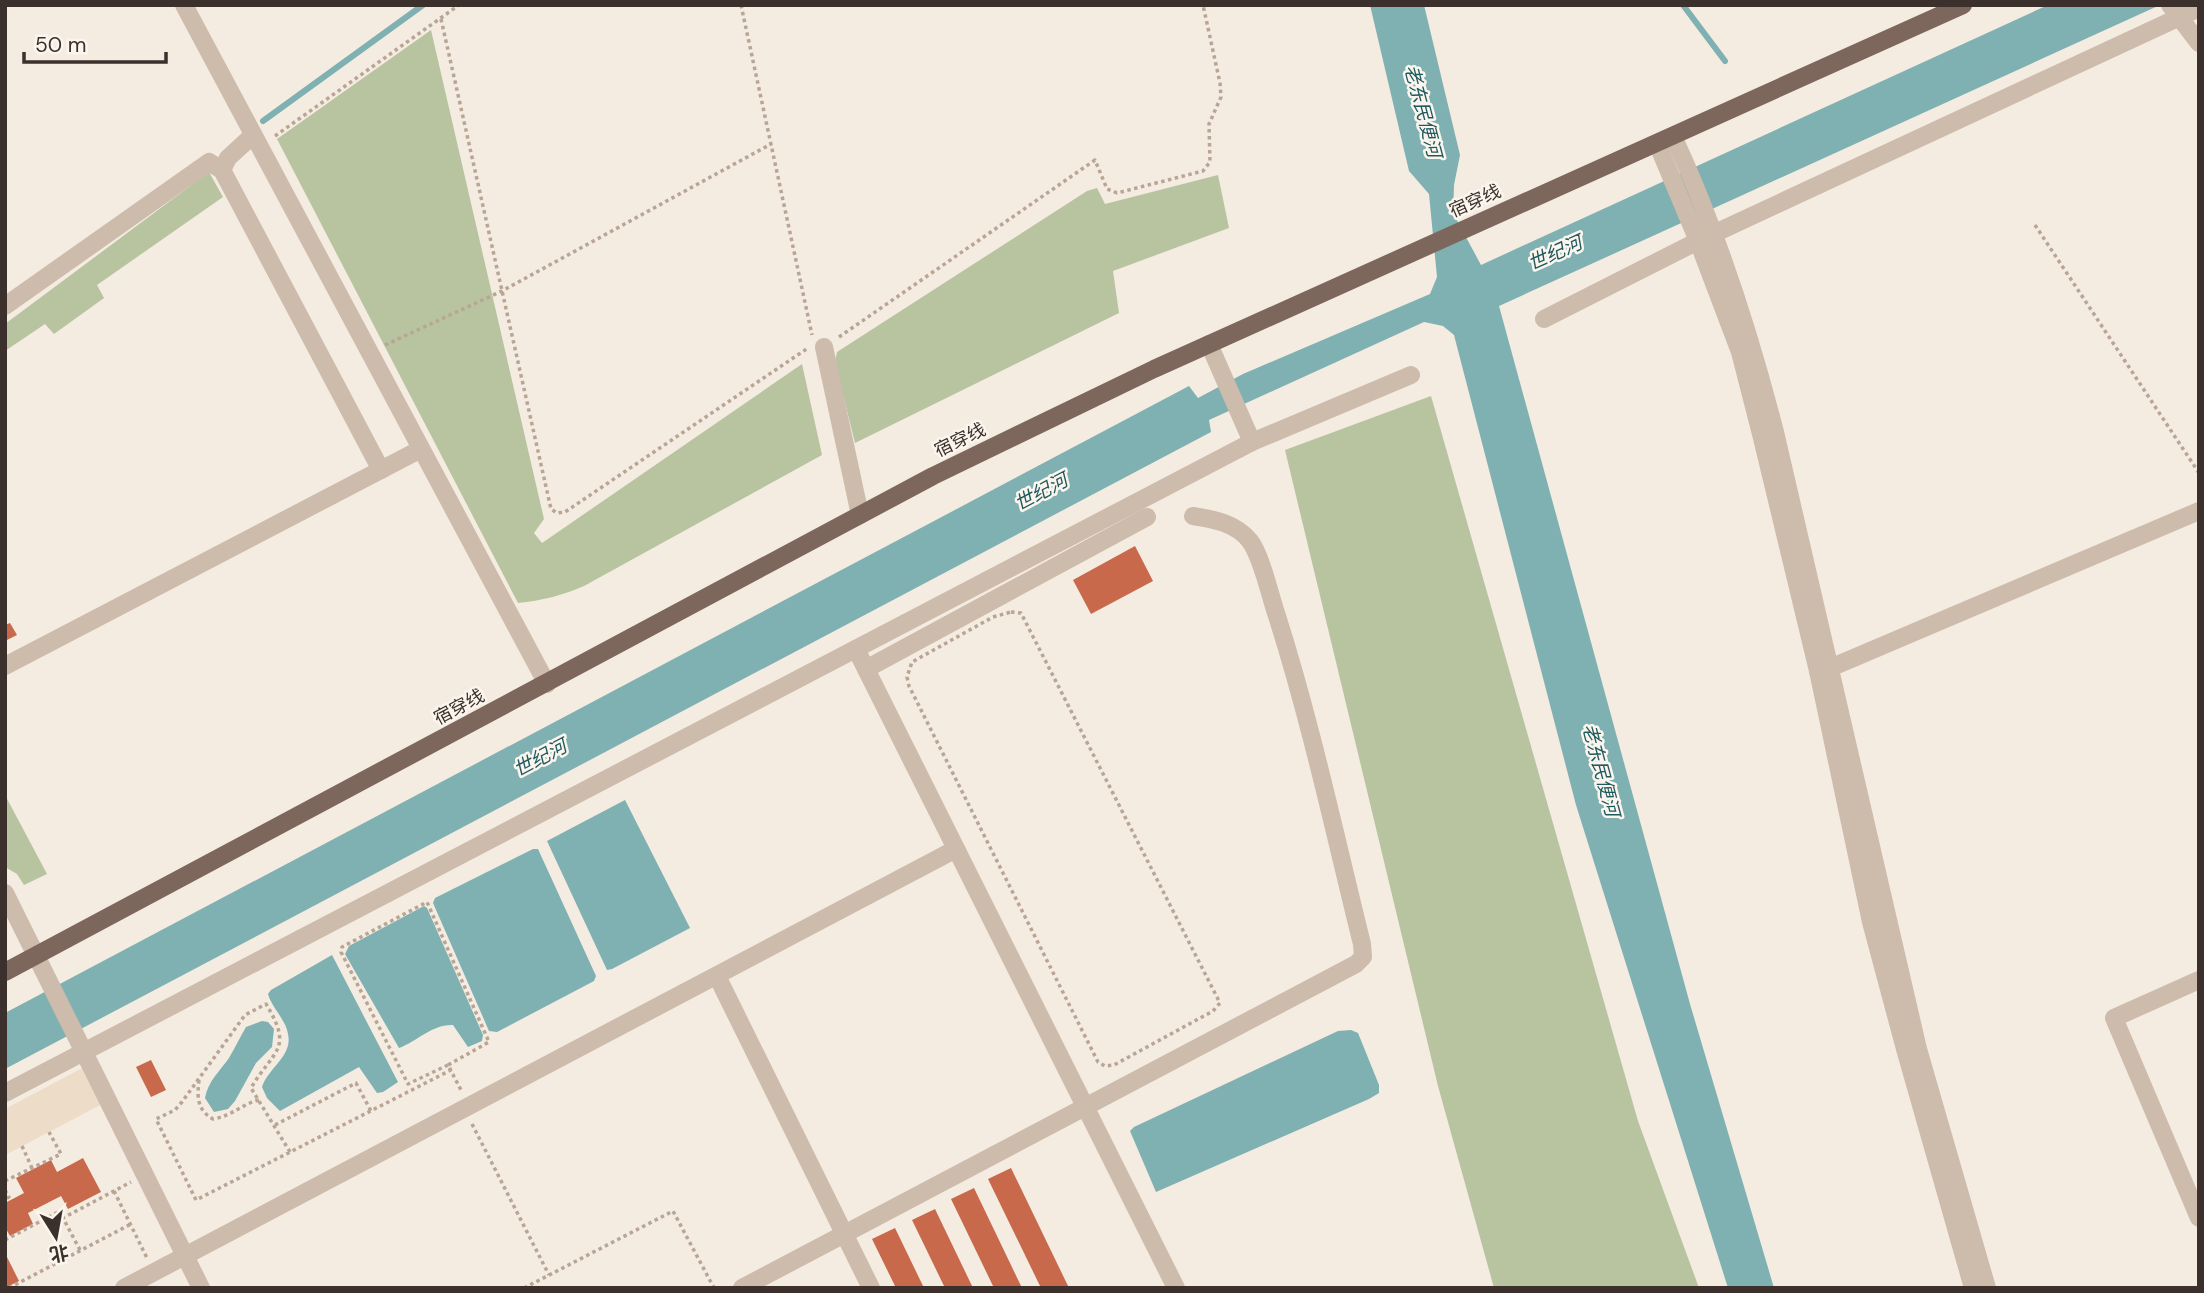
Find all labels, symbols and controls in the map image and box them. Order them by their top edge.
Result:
scale bar [24,21,166,65]
text: 50 m [35,31,86,59]
water label: 老东民便河 [1399,62,1448,164]
street label: 宿穿线 [1445,179,1505,223]
water label: 世纪河 [1524,228,1590,276]
street label: 宿穿线 [930,417,990,463]
water label: 世纪河 [1010,466,1076,516]
street label: 宿穿线 [430,684,488,730]
water label: 老东民便河 [1577,721,1626,823]
water label: 世纪河 [509,732,575,782]
north arrow [21,1202,91,1272]
text: 北 [47,1239,71,1267]

